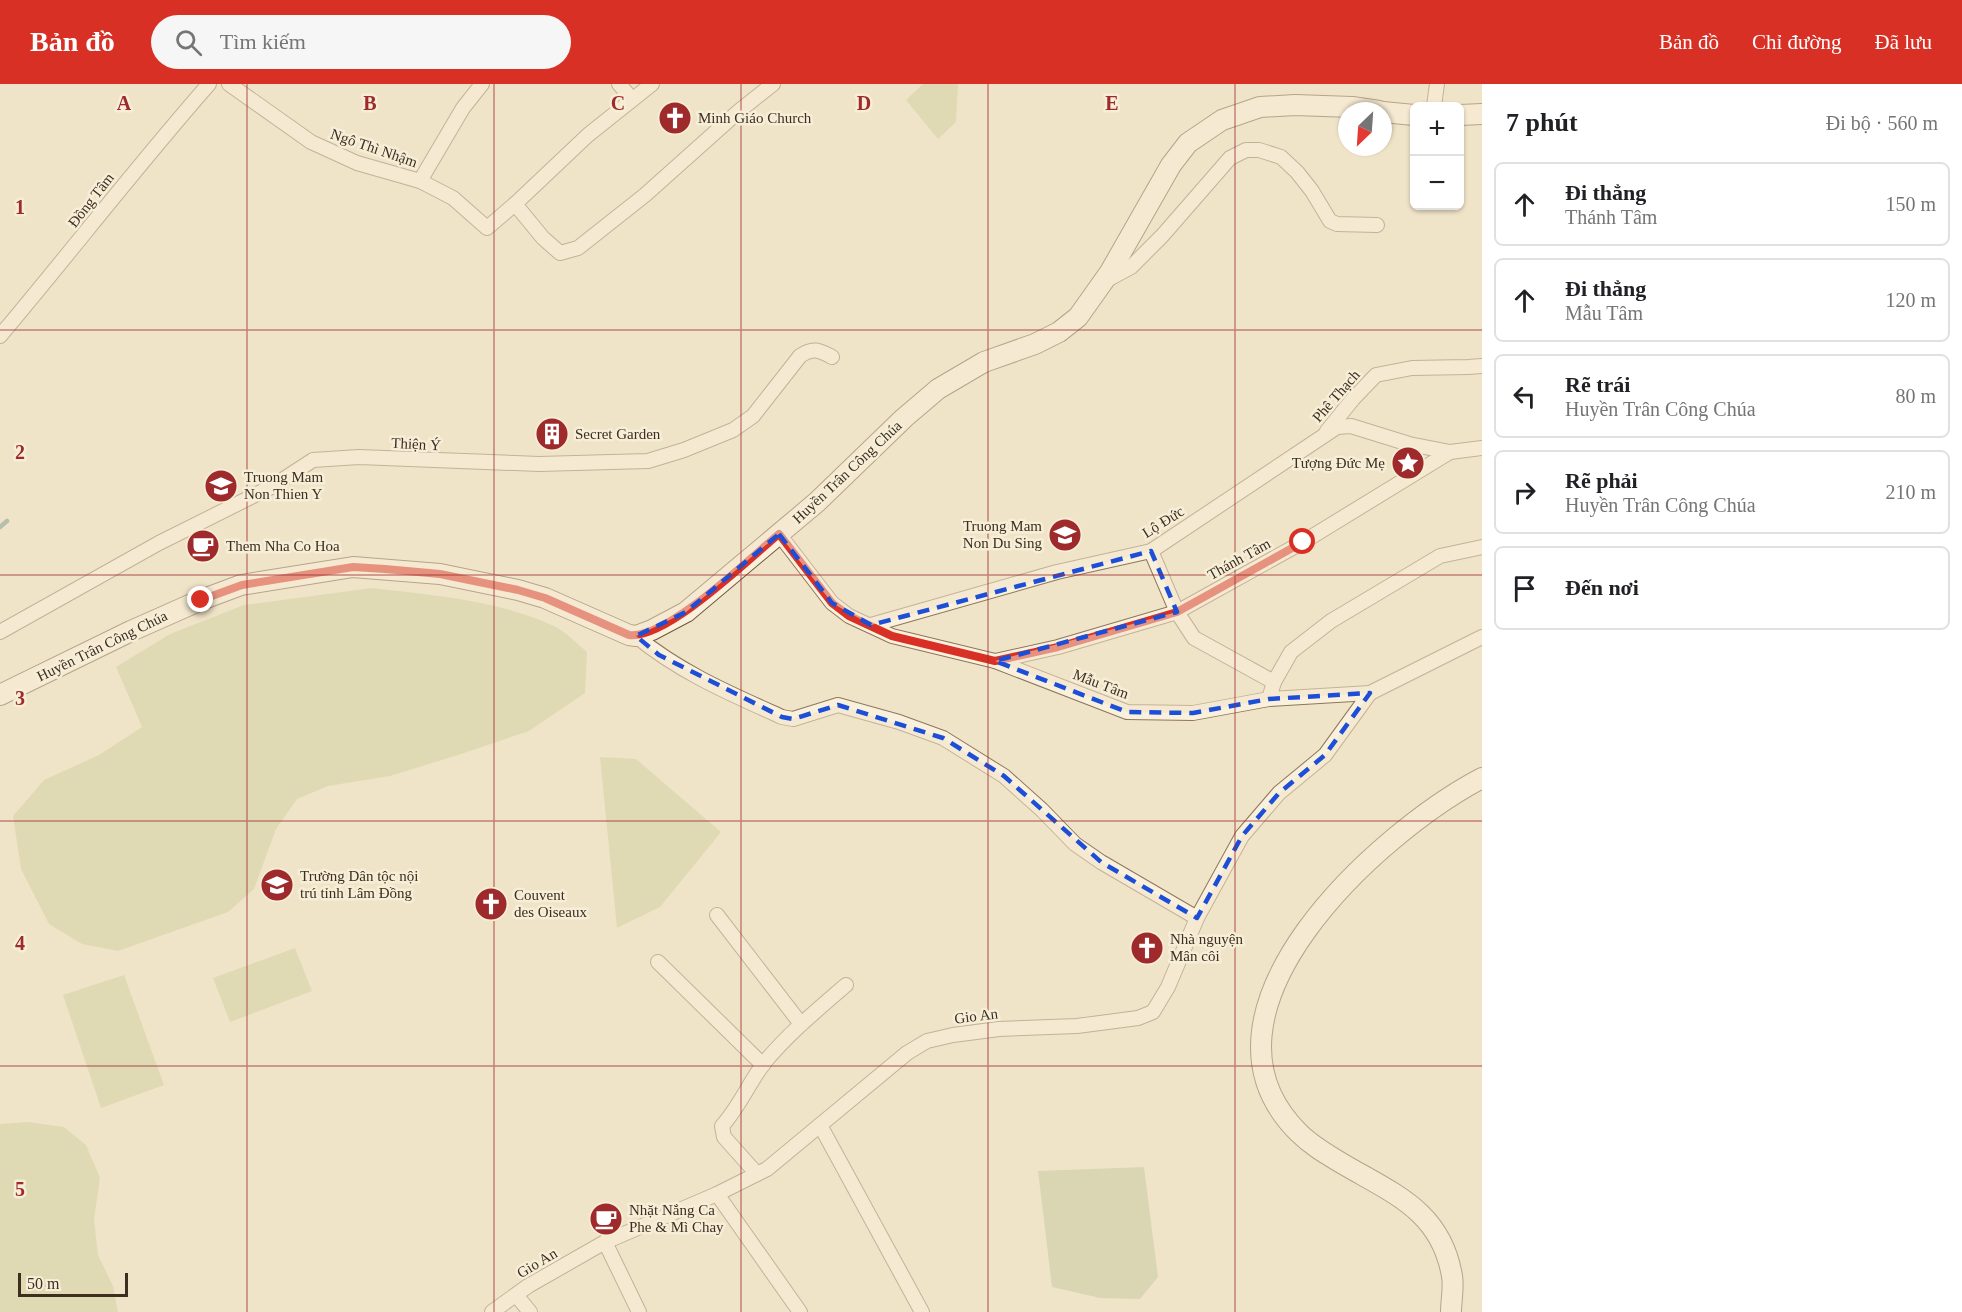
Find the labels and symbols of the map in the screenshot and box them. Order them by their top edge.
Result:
text: A [117,92,132,114]
text: B [363,92,377,114]
text: C [611,92,625,114]
text: D [857,92,871,114]
text: E [1105,92,1119,114]
church icon: Minh Giáo Church [657,100,693,136]
north arrow [1338,102,1392,156]
place label: Minh Giáo Church [698,110,812,126]
street label: Ngô Thì Nhậm [329,126,420,170]
street label: Đồng Tâm [65,169,117,230]
text: 1 [15,196,25,218]
street label: Phê Thạch [1309,366,1363,425]
building icon: Secret Garden [534,416,570,452]
street label: Huyền Trân Công Chúa [789,417,905,527]
place label: Secret Garden [575,426,661,442]
street label: Thiện Ý [391,435,441,453]
text: 2 [15,441,25,463]
place icon: Tượng Đức Mẹ [1390,445,1426,481]
place label: Tượng Đức Mẹ [1292,455,1385,471]
school or university icon: Truong Mam Non Thien Y [203,468,239,504]
place label: Truong Mam Non Thien Y [244,469,323,502]
street label: Lộ Đức [1139,503,1187,541]
school or university icon: Truong Mam Non Du Sing [1047,517,1083,553]
place label: Truong Mam Non Du Sing [963,518,1042,551]
cafe icon: Them Nha Co Hoa [185,528,221,564]
route start [1289,528,1315,554]
street label: Thánh Tâm [1205,535,1273,583]
place label: Them Nha Co Hoa [226,538,340,554]
route end [187,586,213,612]
street label: Huyền Trân Công Chúa [34,607,170,685]
street label: Mẫu Tâm [1071,666,1131,702]
text: 3 [15,687,25,709]
school or university icon: Trường Dân tộc nội trú tỉnh Lâm Đồng [259,867,295,903]
place label: Trường Dân tộc nội trú tỉnh Lâm Đồng [300,868,418,901]
church icon: Couvent des Oiseaux [473,886,509,922]
place label: Couvent des Oiseaux [514,887,587,920]
church icon: Nhà nguyện Mân côi [1129,930,1165,966]
place label: Nhà nguyện Mân côi [1170,931,1243,964]
text: 4 [15,932,25,954]
street label: Gio An [953,1005,999,1027]
text: 5 [15,1178,25,1200]
cafe icon: Nhặt Nắng Ca Phe & Mì Chay [588,1201,624,1237]
place label: Nhặt Nắng Ca Phe & Mì Chay [629,1202,724,1235]
street label: Gio An [514,1245,560,1281]
scale bar [18,1270,128,1298]

